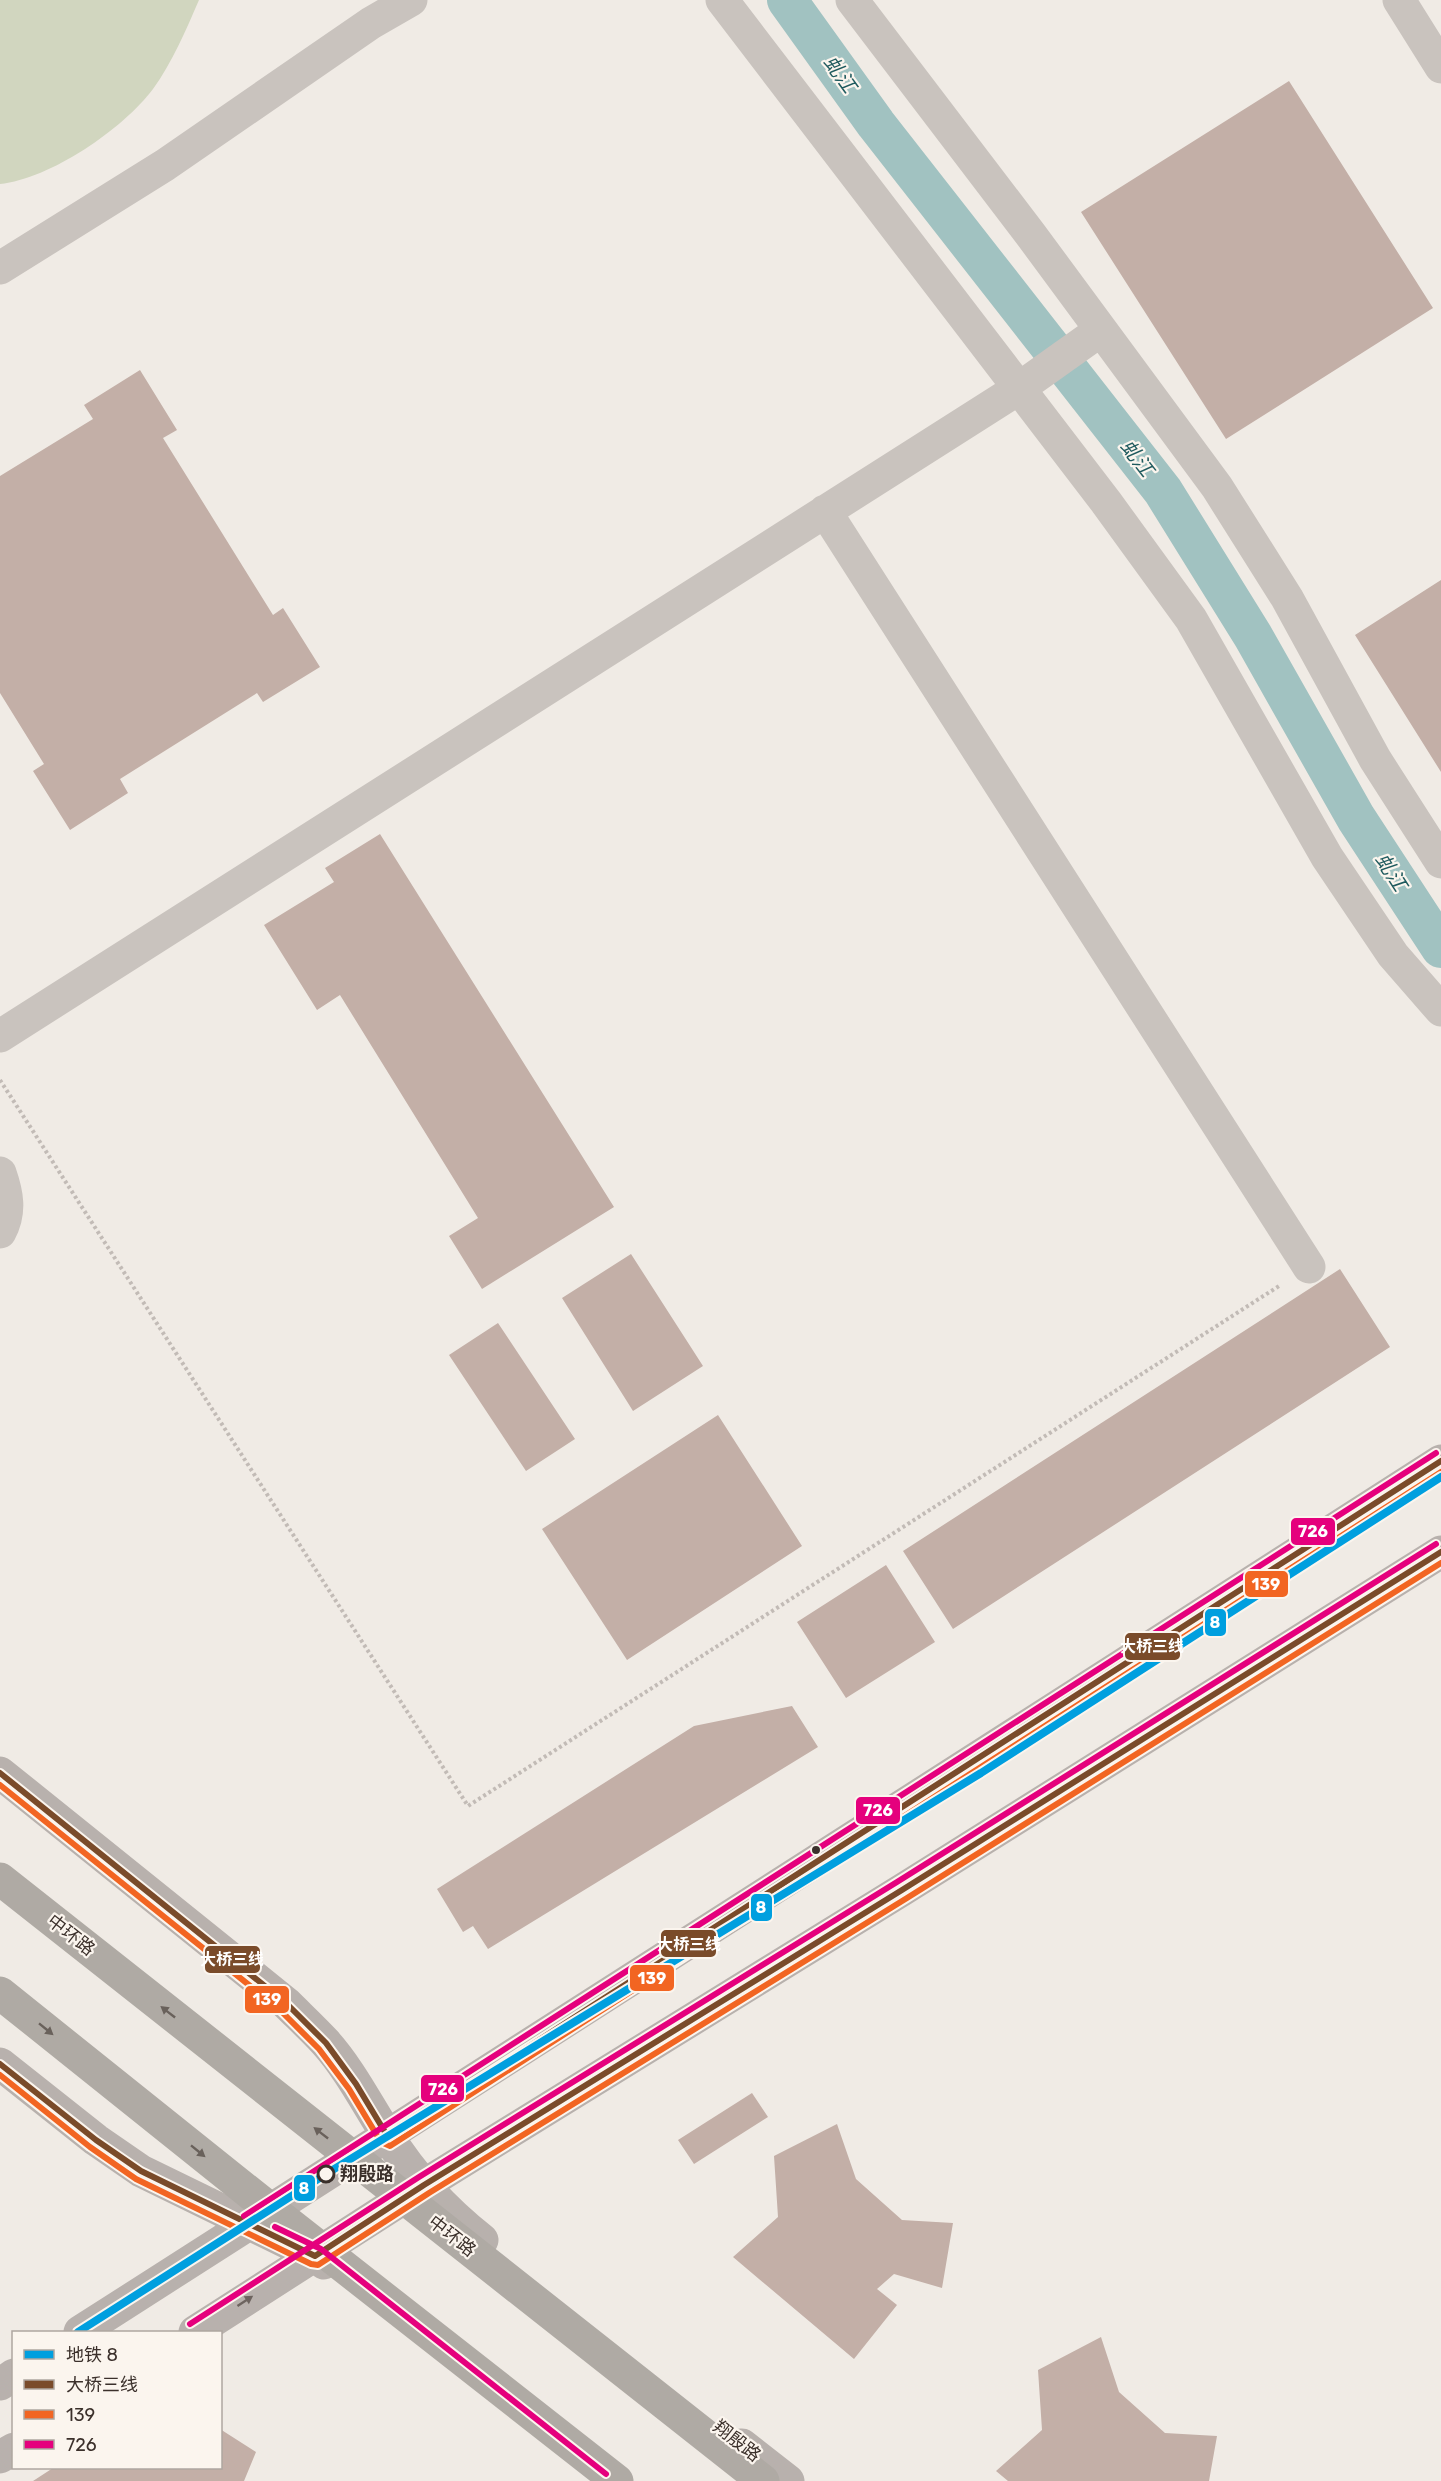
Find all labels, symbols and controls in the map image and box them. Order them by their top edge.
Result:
water label: 虬江 [819,51,863,99]
water label: 虬江 [1115,435,1160,483]
water label: 虬江 [1370,849,1413,897]
line badge: 726 [1290,1517,1336,1546]
text: 726 [1298,1522,1328,1541]
line badge: 139 [1244,1570,1289,1598]
text: 139 [1252,1575,1280,1594]
line badge: 8 [1204,1608,1227,1637]
text: 8 [1210,1613,1221,1632]
line badge: 大桥三线 [1124,1632,1181,1661]
text: 大桥三线 [1120,1637,1184,1656]
line badge: 726 [855,1796,901,1825]
text: 726 [863,1801,893,1820]
unlabelled marker [810,1844,822,1856]
line badge: 8 [750,1893,773,1922]
text: 8 [756,1898,767,1917]
street label: 中环路 [43,1910,99,1960]
line badge: 大桥三线 [660,1929,717,1958]
text: 大桥三线 [657,1935,721,1954]
line badge: 大桥三线 [204,1945,261,1974]
text: 大桥三线 [200,1950,264,1969]
line badge: 139 [629,1964,675,1992]
text: 139 [638,1969,666,1988]
line badge: 139 [244,1985,290,2014]
text: 139 [253,1990,281,2009]
one-way arrow [161,2007,176,2019]
one-way arrow [38,2023,53,2035]
line badge: 726 [420,2074,465,2103]
text: 726 [428,2080,458,2099]
one-way arrow [314,2127,329,2139]
one-way arrow [190,2145,205,2157]
place label: 翔殷路 [340,2163,394,2185]
marker: 翔殷路 [317,2165,335,2183]
line badge: 8 [293,2174,316,2202]
text: 8 [299,2179,310,2198]
street label: 中环路 [424,2211,480,2261]
one-way arrow [237,2296,253,2307]
legend [12,2331,222,2469]
text: 地铁 8 [66,2344,118,2366]
text: 大桥三线 [66,2374,138,2396]
text: 139 [66,2404,95,2426]
street label: 翔殷路 [709,2416,765,2466]
text: 726 [66,2434,97,2456]

